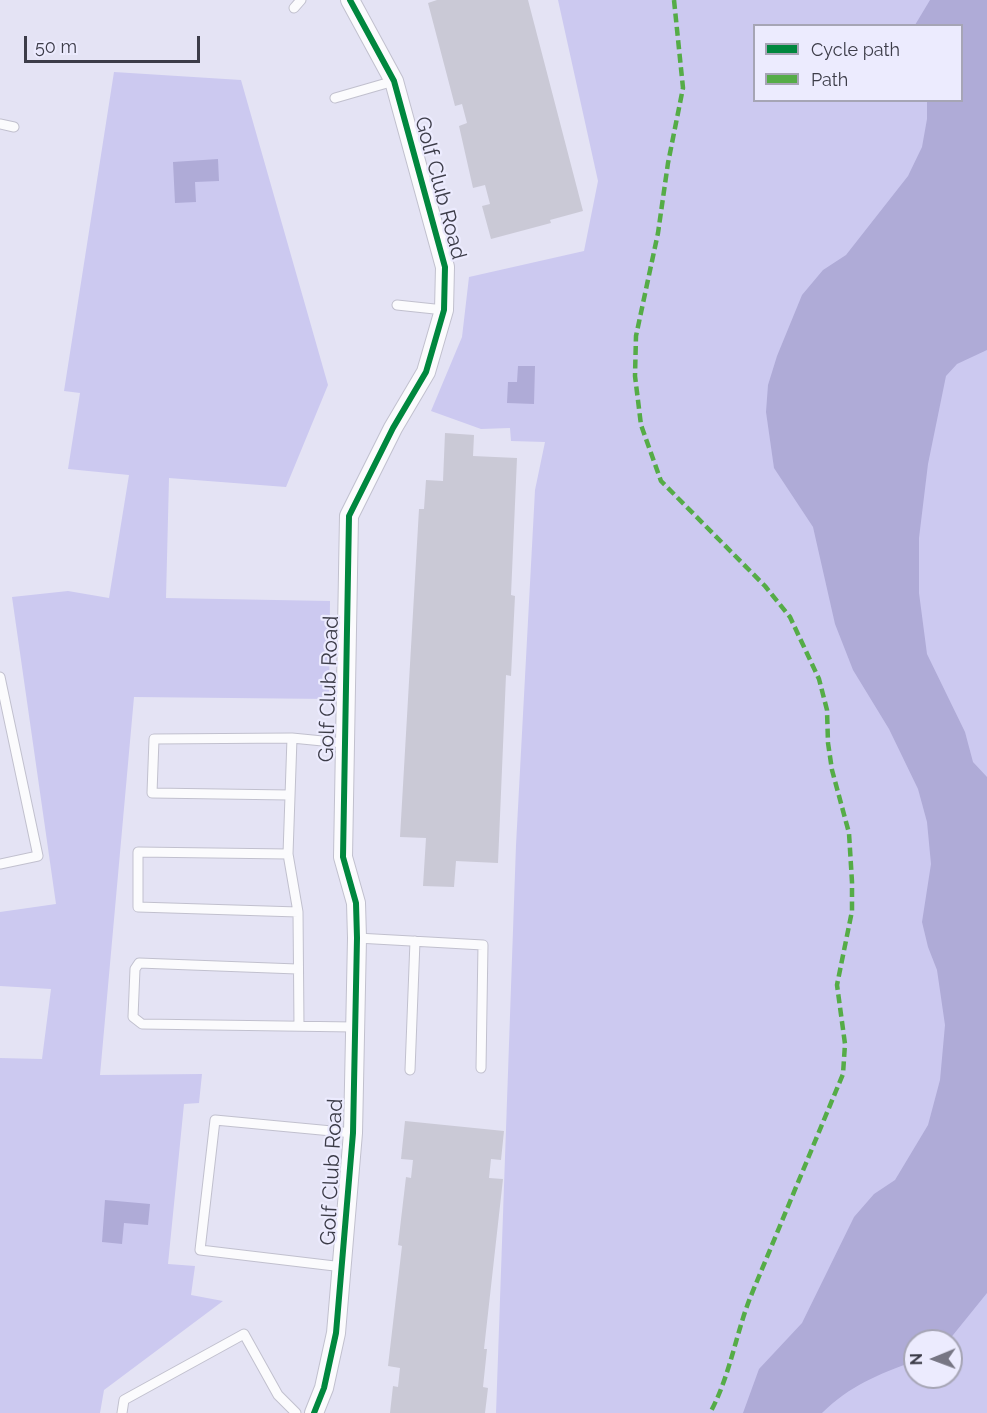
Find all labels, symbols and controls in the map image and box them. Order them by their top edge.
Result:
scale bar [27,24,202,62]
legend [753,24,963,102]
text: 50 m [35,36,77,57]
text: Cycle path [811,39,900,60]
text: Path [811,69,848,90]
street label: Golf Club Road [409,114,471,262]
street label: Golf Club Road [314,615,344,763]
street label: Golf Club Road [316,1098,348,1246]
north arrow [903,1329,963,1389]
text: N [907,1353,926,1366]

